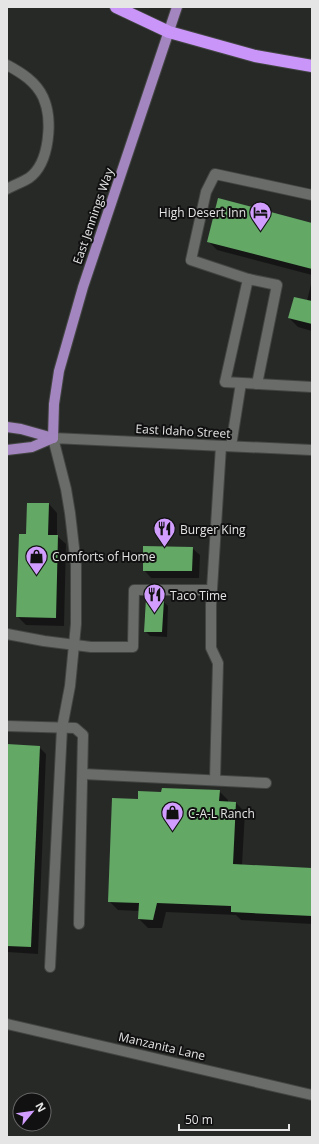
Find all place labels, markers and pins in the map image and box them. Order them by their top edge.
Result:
hotel icon: High Desert Inn [248,199,274,232]
place label: High Desert Inn [159,204,246,221]
restaurant icon: Burger King [152,516,178,549]
place label: Burger King [180,521,246,538]
shop icon: Comforts of Home [24,543,50,576]
place label: Comforts of Home [52,548,156,565]
restaurant icon: Taco Time [141,582,167,615]
place label: Taco Time [170,587,227,604]
shop icon: C-A-L Ranch [160,800,186,833]
place label: C-A-L Ranch [188,805,255,822]

